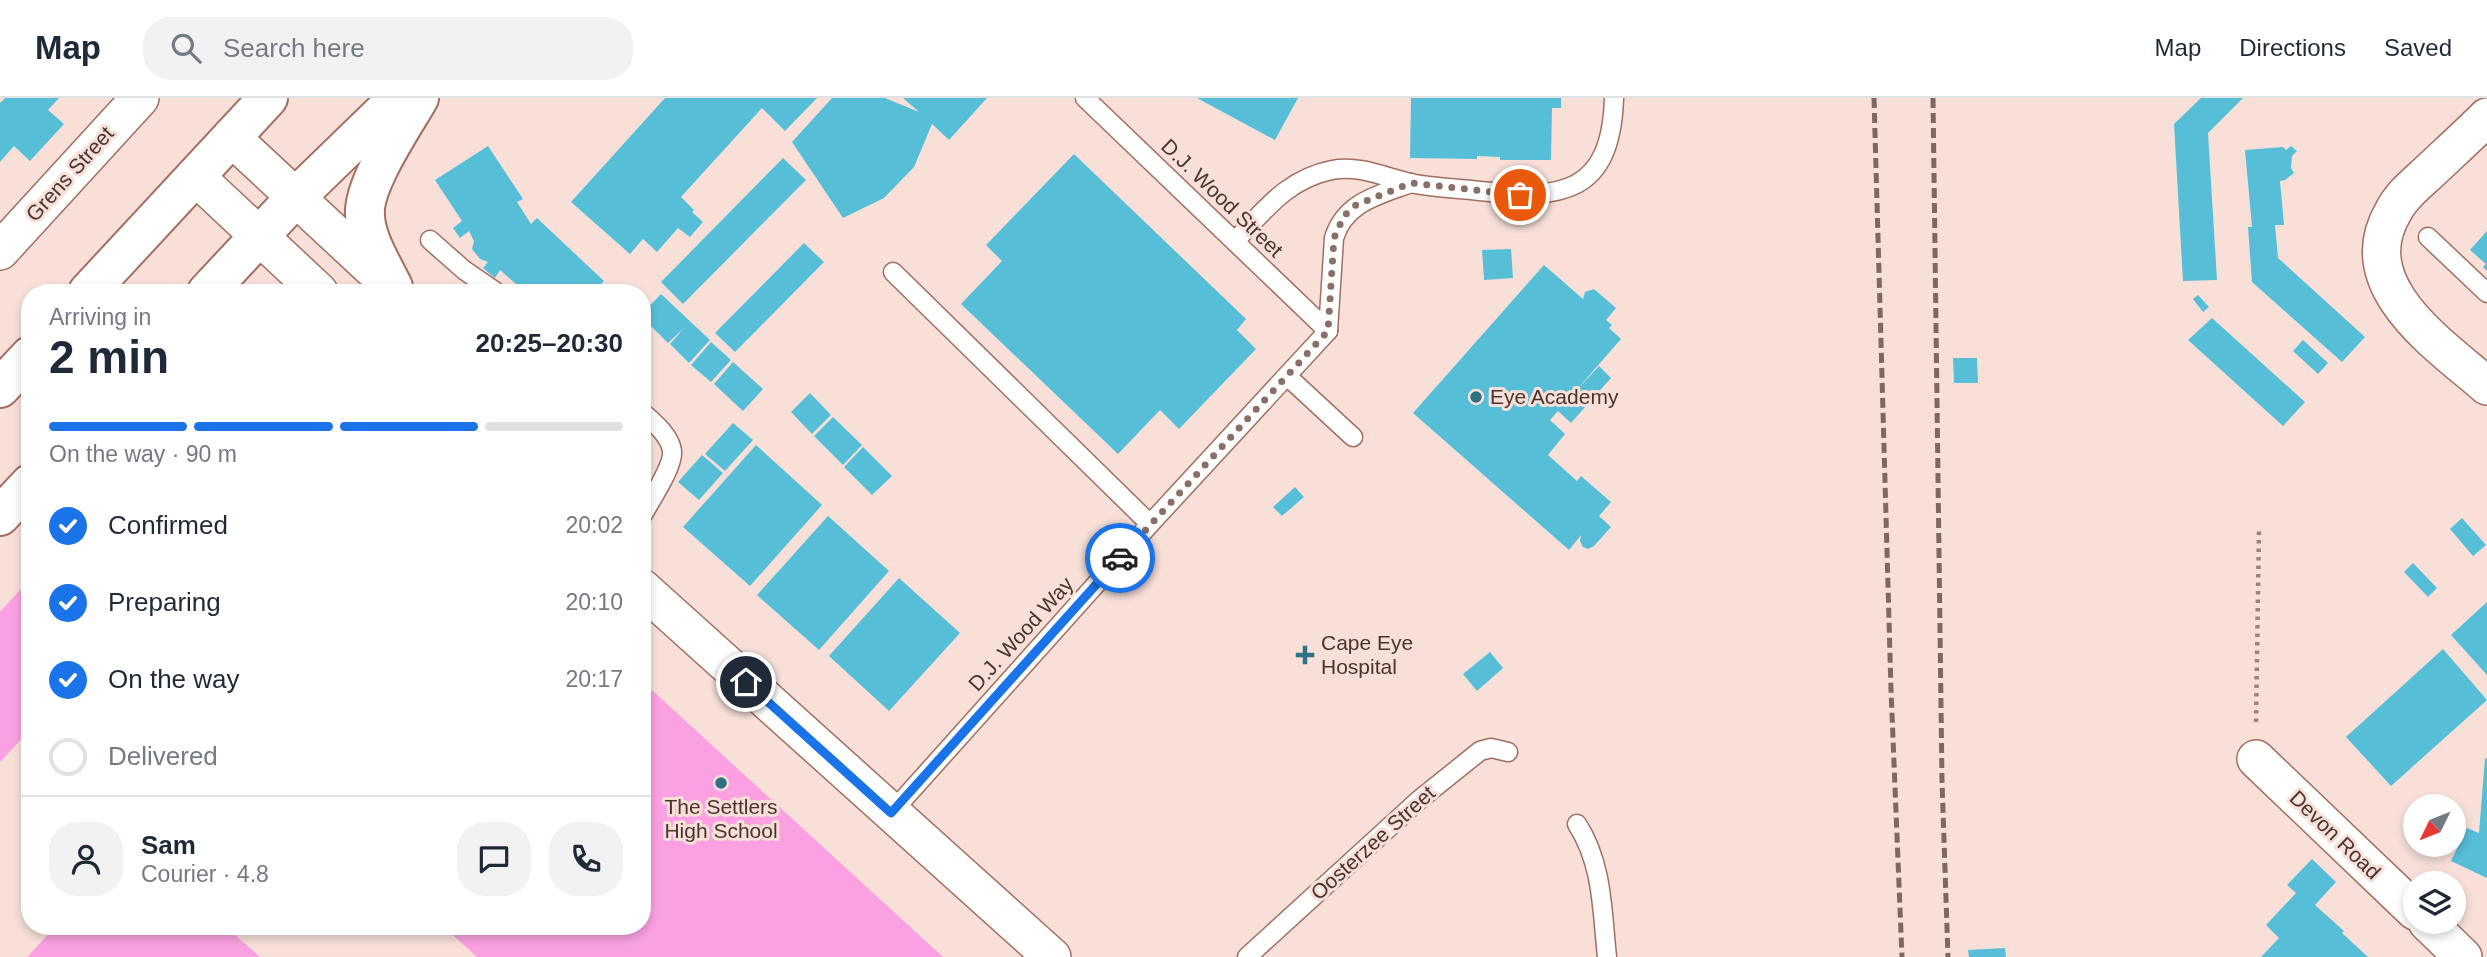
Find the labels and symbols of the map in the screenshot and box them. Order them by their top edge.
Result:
street label: Grens Street [21,122,118,226]
street label: D.J. Wood Street [1157,134,1288,261]
pin [1490,165,1550,225]
place label: Eye Academy [1490,385,1619,408]
marker: Eye Academy [1468,389,1484,405]
courier [1085,523,1155,593]
street label: D.J. Wood Way [964,572,1078,695]
place label: Cape Eye Hospital [1321,631,1413,678]
marker: Cape Eye Hospital [1295,645,1315,665]
pin [716,652,776,712]
marker: The Settlers High School [713,775,729,791]
street label: Oosterzee Street [1306,781,1439,904]
street label: Devon Road [2285,786,2385,883]
north arrow [2403,794,2466,858]
place label: The Settlers High School [664,795,778,842]

